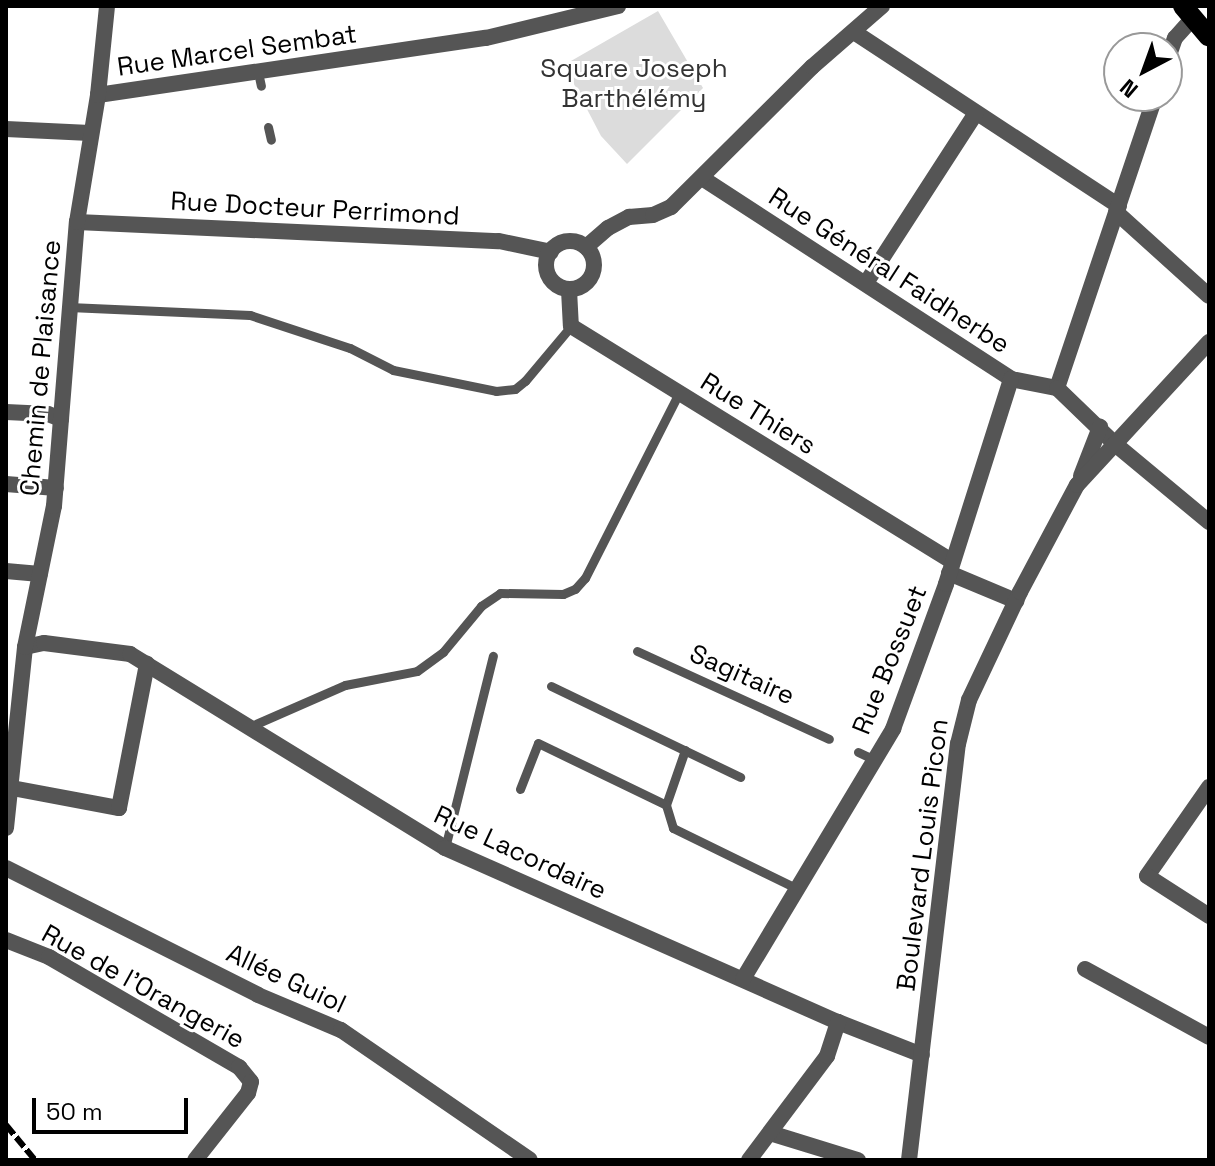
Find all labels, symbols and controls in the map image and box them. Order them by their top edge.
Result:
street label: Rue Marcel Sembat [115,19,359,83]
north arrow [1103,32,1183,112]
park label: Square Joseph Barthélémy [540,53,728,114]
text: N [1114,73,1143,104]
street label: Rue Général Faidherbe [763,181,1015,361]
street label: Rue Docteur Perrimond [170,186,460,232]
street label: Chemin de Plaisance [14,239,68,497]
street label: Rue Thiers [694,366,822,462]
street label: Rue Bossuet [846,581,934,739]
street label: Sagitaire [685,638,799,712]
street label: Boulevard Louis Picon [891,717,955,993]
street label: Rue Lacordaire [429,799,611,907]
street label: Rue de l'Orangerie [36,918,250,1056]
street label: Allée Guiol [221,938,351,1020]
scale bar [36,1082,192,1132]
text: 50 m [46,1096,103,1127]

